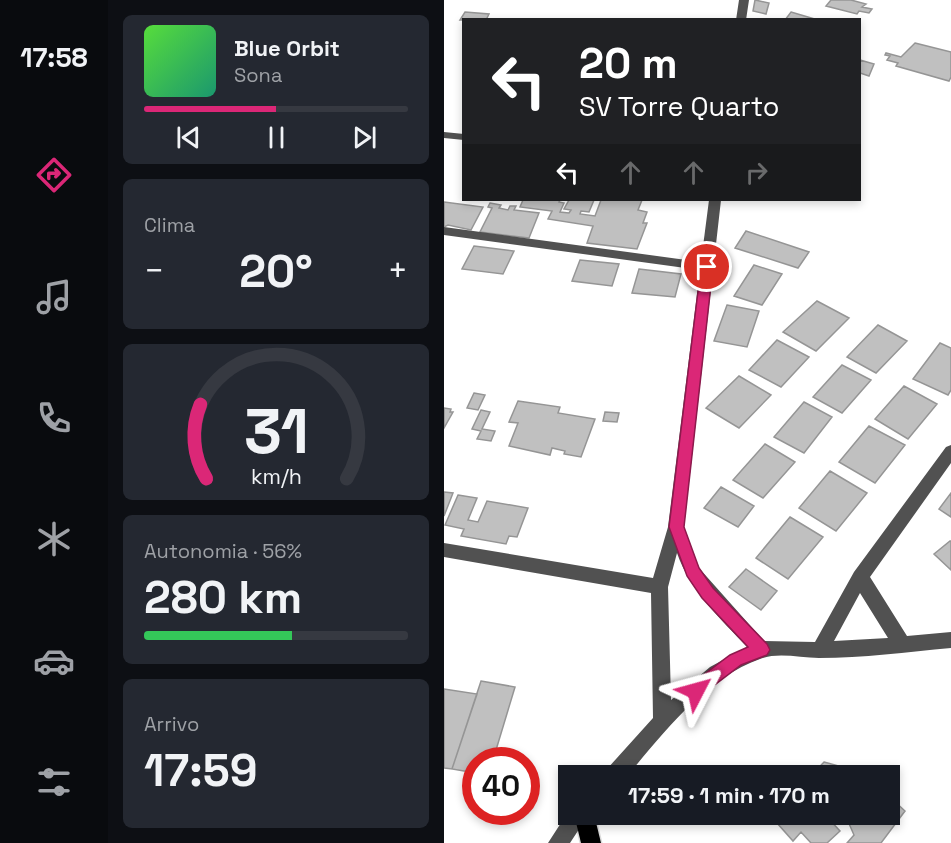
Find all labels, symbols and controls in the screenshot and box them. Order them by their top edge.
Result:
text: Blue Orbit [234,34,340,62]
text: 20 m [579,37,678,90]
text: 17:58 [20,40,88,75]
icon: left [480,42,558,120]
text: Sona [234,62,282,88]
text: SV Torre Quarto [579,89,779,124]
icon: previous [172,121,205,154]
icon: pause [260,121,293,154]
icon: next [348,121,381,154]
icon: directions [33,154,75,196]
icon: left [551,156,584,189]
icon: ahead [614,156,647,189]
icon: ahead [677,156,710,189]
icon: right [740,156,773,189]
text: Clima [144,212,195,238]
pin [681,241,732,292]
text: 20° [239,243,313,300]
text: − [144,250,164,292]
text: + [388,250,408,292]
icon: arrive [690,250,723,283]
icon: music [33,276,75,318]
text: 31 [243,392,309,471]
icon: phone [33,397,75,439]
text: km/h [250,463,302,490]
icon: climate [33,518,75,560]
text: Autonomia · 56% [144,538,302,564]
text: 280 km [144,569,302,626]
icon: car [33,640,75,682]
position arrow [664,659,728,723]
text: Arrivo [144,711,199,737]
text: 17:59 [144,742,258,799]
speed limit sign: 40 [462,747,540,825]
icon: filters [33,761,75,803]
text: 17:59 · 1 min · 170 m [628,781,830,809]

